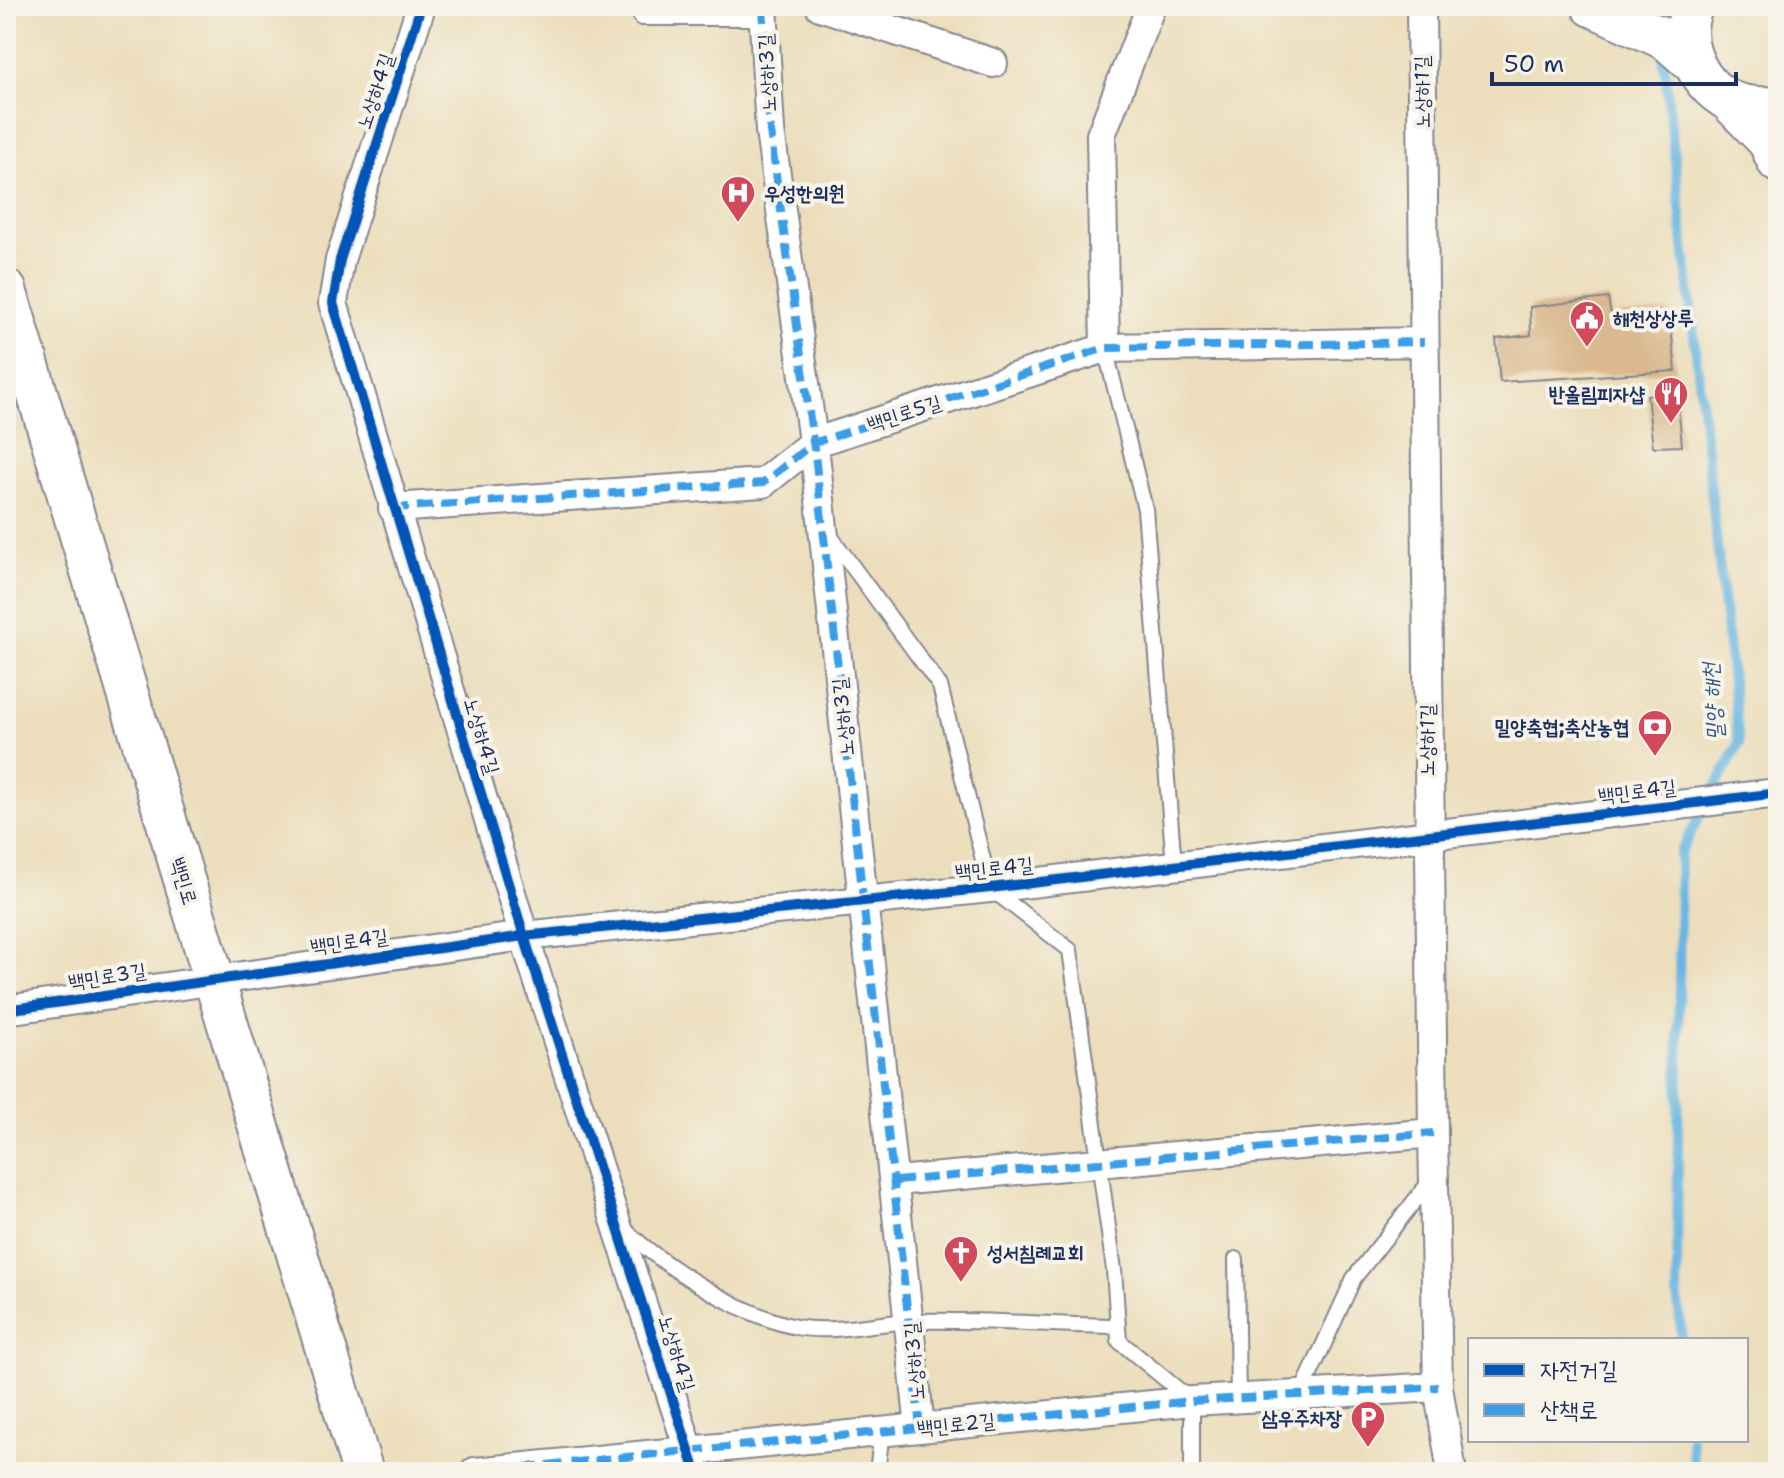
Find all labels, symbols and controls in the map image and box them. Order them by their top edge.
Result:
street label: 노상하3길 [752,33,782,113]
scale bar [1492,36,1736,86]
text: 50 m [1504,48,1564,80]
street label: 노상하4길 [351,50,399,132]
street label: 노상하1길 [1408,55,1436,129]
hospital icon: 우성한의원 [719,174,757,224]
place label: 우성한의원 [764,180,844,206]
public building icon: 해천상상루 [1568,299,1606,349]
place label: 해천상상루 [1613,305,1693,331]
restaurant icon: 반올림피자샵 [1652,375,1690,425]
place label: 반올림피자샵 [1548,381,1645,407]
street label: 백민로5길 [864,389,944,437]
water label: 밀양 해천 [1695,660,1730,742]
street label: 노상하3길 [826,677,860,757]
street label: 노상하4길 [458,695,506,777]
street label: 노상하1길 [1414,704,1440,776]
bank icon: 밀양축협;축산농협 [1636,708,1674,758]
place label: 밀양축협;축산농협 [1494,714,1629,740]
street label: 백민로4길 [1597,773,1677,809]
street label: 백민로4길 [954,851,1034,885]
street label: 백민로 [165,854,203,908]
street label: 백민로4길 [308,923,390,959]
street label: 백민로3길 [66,957,148,995]
church icon: 성서침례교회 [942,1234,980,1284]
place label: 성서침례교회 [987,1240,1084,1266]
street label: 노상하4길 [653,1312,701,1394]
street label: 노상하3길 [898,1321,930,1401]
legend [1468,1338,1748,1442]
text: 자전거길 [1540,1354,1617,1386]
text: 산책로 [1540,1394,1598,1426]
parking icon: 삼우주차장 [1349,1399,1387,1449]
place label: 삼우주차장 [1262,1405,1342,1431]
street label: 백민로2길 [916,1407,996,1441]

